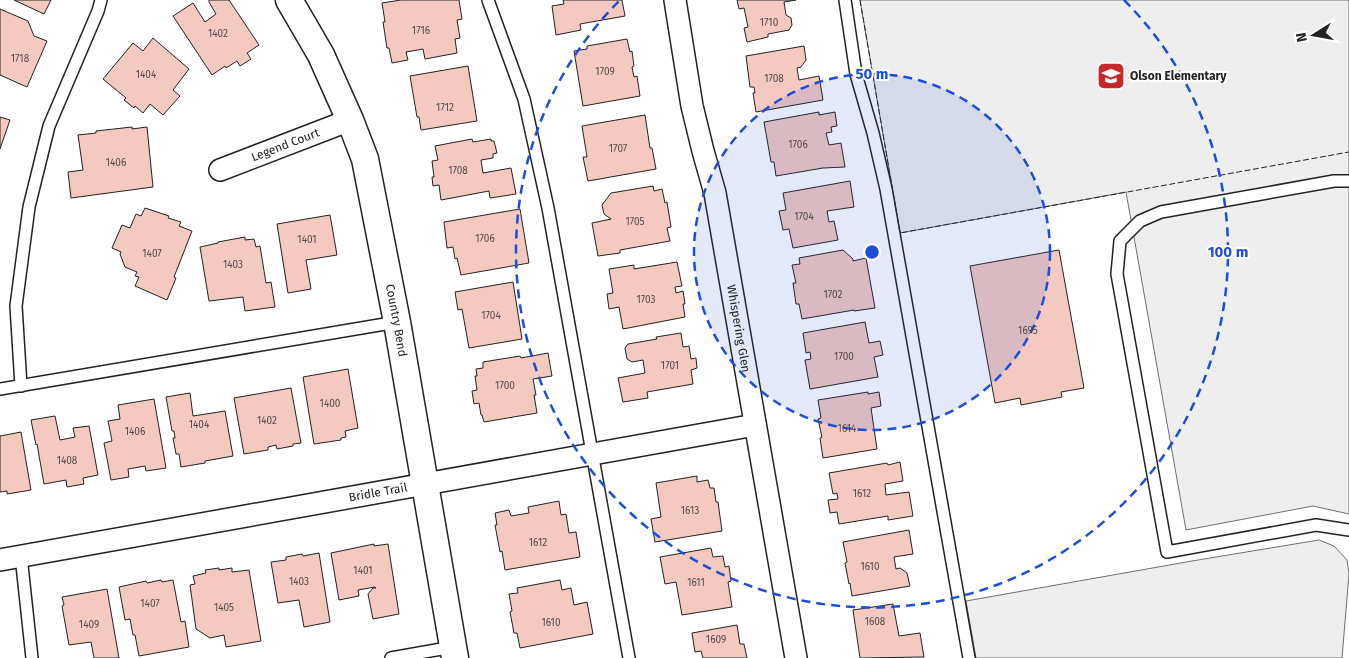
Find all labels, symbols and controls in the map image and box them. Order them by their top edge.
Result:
north arrow [1289,10,1339,60]
house number: 1710 [760,17,779,29]
house number: 1716 [412,25,430,37]
house number: 1402 [208,28,228,40]
text: N [1292,31,1311,44]
house number: 1718 [11,53,30,65]
school or university icon: Olson Elementary [1096,61,1126,91]
text: 50 m [855,65,889,83]
house number: 1709 [595,66,615,78]
house number: 1404 [136,69,157,81]
place label: Olson Elementary [1130,69,1227,83]
house number: 1708 [764,73,784,85]
house number: 1712 [436,102,454,114]
street label: Legend Court [249,125,322,164]
house number: 1706 [788,139,808,151]
house number: 1707 [609,143,628,155]
house number: 1406 [106,157,126,169]
house number: 1708 [448,165,468,177]
house number: 1704 [794,211,814,223]
house number: 1705 [625,216,645,228]
house number: 1706 [475,233,495,245]
house number: 1401 [297,234,317,246]
centre of rings [863,243,881,261]
text: 100 m [1208,243,1248,261]
house number: 1407 [142,248,162,260]
house number: 1403 [223,259,243,271]
street label: Country Bend [383,283,410,358]
street label: Whispering Glen [724,284,753,374]
house number: 1702 [823,289,843,301]
house number: 1703 [636,294,656,306]
house number: 1704 [481,310,501,322]
house number: 1695 [1018,325,1038,337]
house number: 1700 [834,351,854,363]
house number: 1701 [661,360,679,372]
house number: 1700 [495,380,515,392]
house number: 1400 [320,398,341,410]
house number: 1402 [257,415,277,427]
house number: 1404 [189,419,210,431]
house number: 1614 [838,423,857,435]
house number: 1406 [125,426,145,438]
house number: 1408 [57,455,78,467]
street label: Bridle Trail [348,480,409,505]
house number: 1612 [853,488,871,500]
house number: 1613 [681,505,699,517]
house number: 1612 [529,537,547,549]
house number: 1610 [860,561,880,573]
house number: 1401 [353,565,373,577]
house number: 1403 [289,576,309,588]
house number: 1611 [687,577,705,589]
house number: 1407 [140,598,160,610]
house number: 1405 [214,602,234,614]
house number: 1608 [865,616,886,628]
house number: 1610 [541,617,561,629]
house number: 1409 [79,619,99,631]
house number: 1609 [706,634,726,646]

